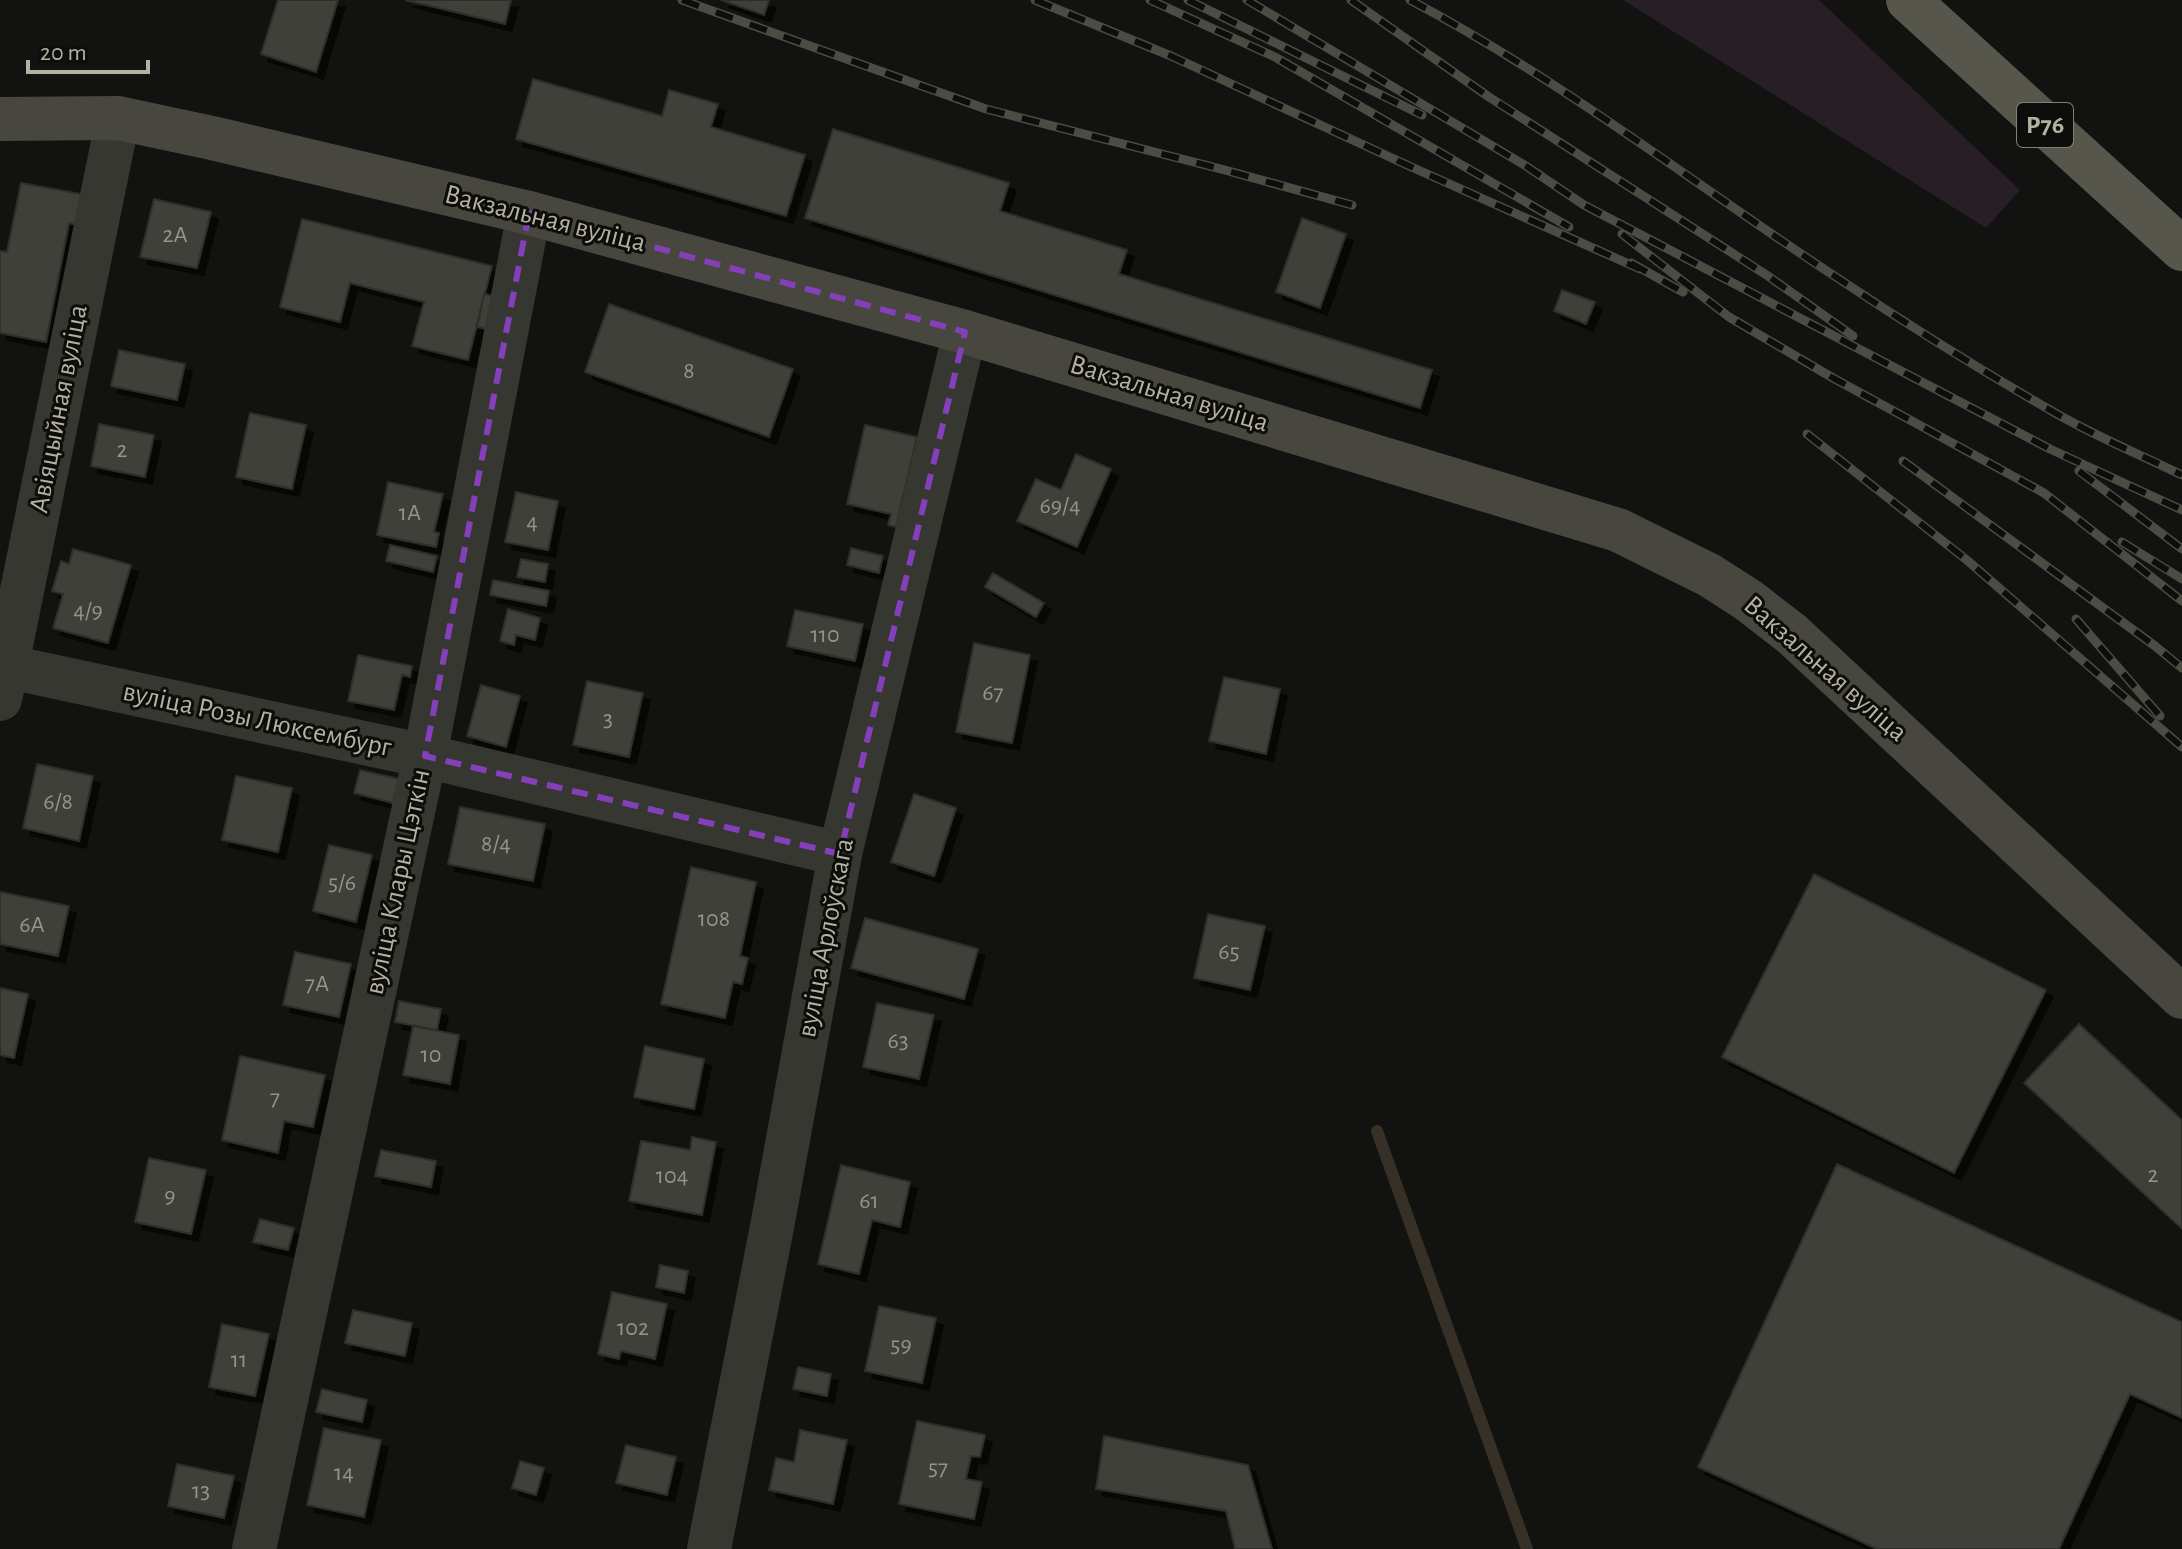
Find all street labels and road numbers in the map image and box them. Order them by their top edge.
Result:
road number: Р76 [2017,103,2073,147]
street label: Вакзальная вуліца [442,180,649,258]
street label: Авіяцыйная вуліца [25,302,93,515]
street label: Вакзальная вуліца [1066,350,1272,438]
street label: Вакзальная вуліца [1738,591,1912,747]
street label: вуліца Розы Люксембург [120,678,394,762]
street label: вуліца Клары Цэткін [360,767,436,997]
street label: вуліца Арлоўскага [793,836,859,1040]

